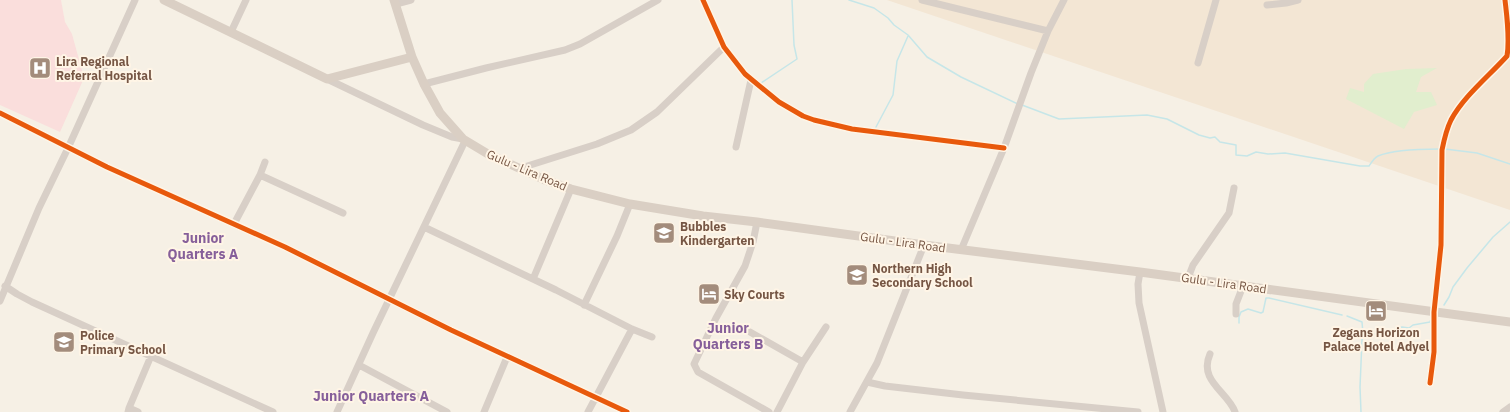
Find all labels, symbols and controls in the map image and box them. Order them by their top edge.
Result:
place label: Lira Regional Referral Hospital [56,54,152,83]
hospital icon: Lira Regional Referral Hospital [27,55,53,81]
street label: Gulu - Lira Road [485,146,569,194]
place label: Bubbles Kindergarten [680,219,754,248]
school or university icon: Bubbles Kindergarten [651,220,677,246]
district label: Junior Quarters A [168,229,239,263]
street label: Gulu - Lira Road [859,229,947,255]
place label: Northern High Secondary School [872,261,973,290]
school or university icon: Northern High Secondary School [844,262,870,288]
street label: Gulu - Lira Road [1180,270,1268,296]
hotel icon: Sky Courts [696,281,722,307]
place label: Sky Courts [724,287,785,302]
hotel icon: Zegans Horizon Palace Hotel Adyel [1363,298,1389,324]
district label: Junior Quarters B [693,319,763,353]
place label: Zegans Horizon Palace Hotel Adyel [1323,325,1429,354]
place label: Police Primary School [80,328,166,357]
school or university icon: Police Primary School [51,329,77,355]
district label: Junior Quarters A [313,387,429,405]

